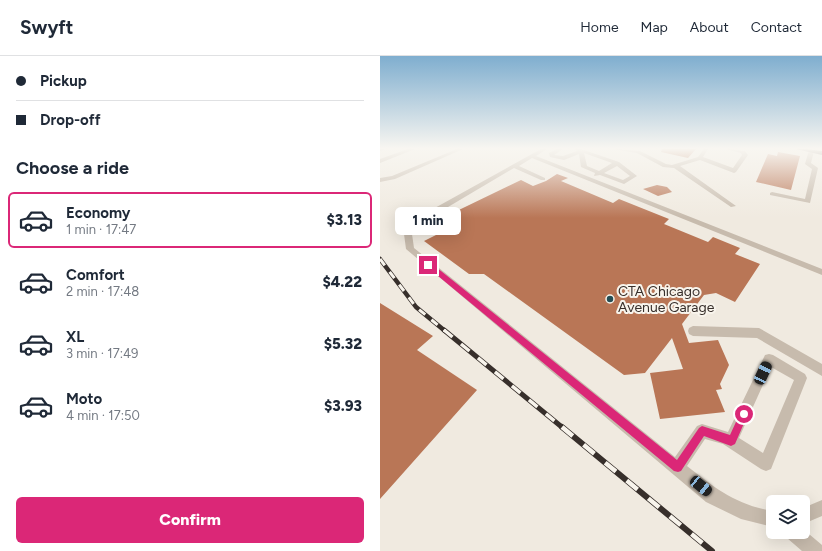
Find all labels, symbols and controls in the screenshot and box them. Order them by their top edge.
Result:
text: Swyft [20,16,73,39]
text: Home [580,19,619,36]
text: Map [641,19,668,36]
text: About [690,19,729,36]
text: Contact [751,19,802,36]
text: Pickup [40,72,87,90]
text: Drop-off [40,111,101,129]
text: Choose a ride [16,157,129,179]
icon: car [18,202,54,238]
text: Economy [66,204,131,222]
callout: 1 min [395,207,461,235]
text: $3.13 [327,211,362,229]
text: 1 min [412,213,444,228]
text: 1 min · 17:47 [66,222,136,237]
route end [419,256,437,274]
icon: car [18,264,54,300]
text: Comfort [66,266,125,284]
text: $4.22 [323,273,362,291]
place label: CTA Chicago Avenue Garage [618,283,715,316]
text: 2 min · 17:48 [66,284,139,299]
marker: CTA Chicago Avenue Garage [605,294,615,304]
icon: car [18,326,54,362]
text: XL [66,328,84,346]
text: $5.32 [324,335,362,353]
text: 3 min · 17:49 [66,346,138,361]
car [752,360,774,386]
icon: car [18,388,54,424]
text: Moto [66,390,102,408]
text: $3.93 [324,397,362,415]
route start [735,405,753,423]
text: 4 min · 17:50 [66,408,140,423]
car [688,474,714,498]
map controls [766,495,810,539]
button: layers [766,495,810,539]
button: Confirm [16,497,364,543]

